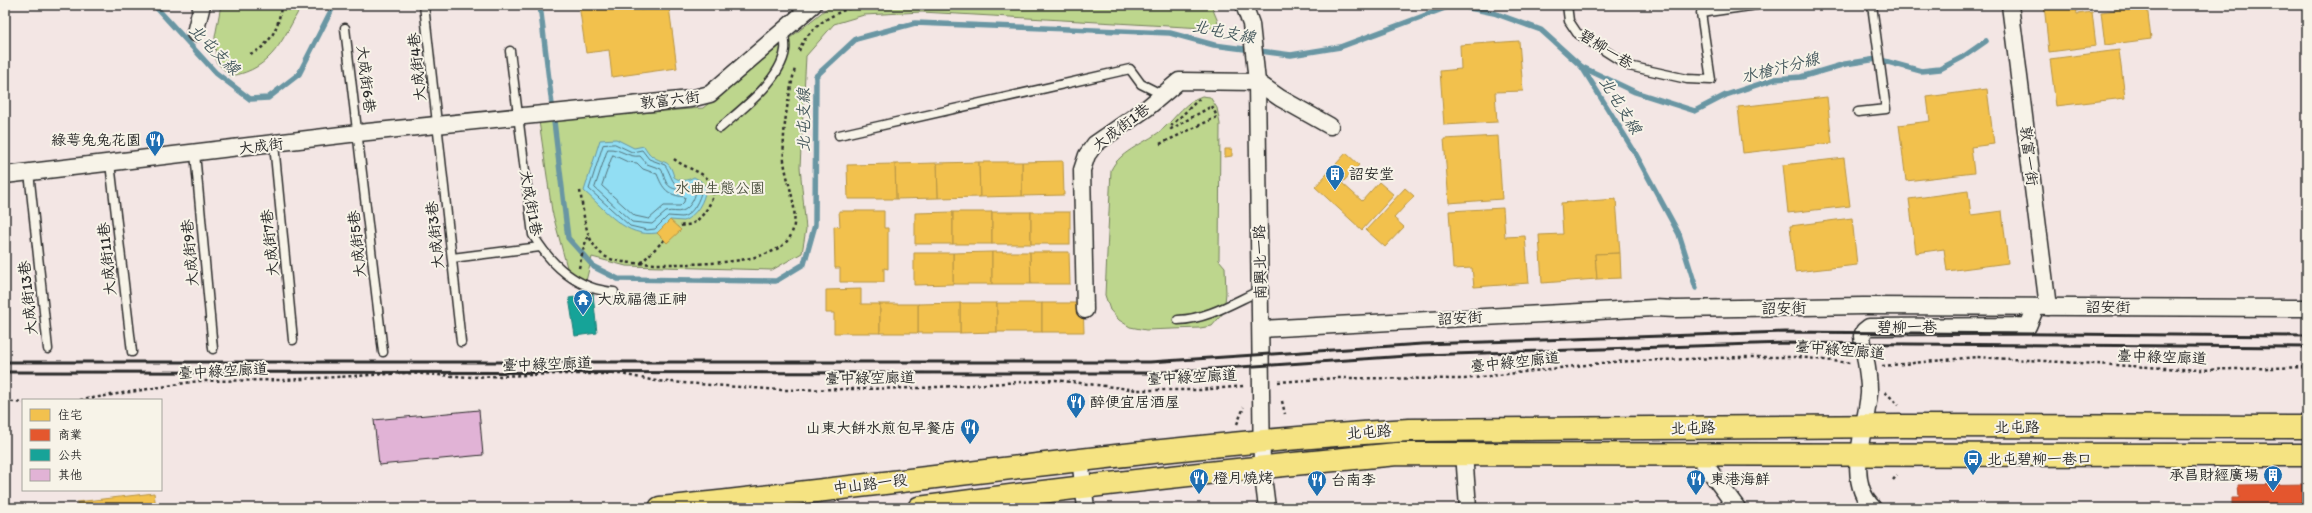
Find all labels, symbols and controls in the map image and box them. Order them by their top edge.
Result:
water label: 北屯支線 [1191,16,1258,47]
water label: 北屯支線 [185,20,245,79]
street label: 碧柳一巷 [1576,25,1636,73]
street label: 大成街4巷 [404,32,430,102]
street label: 大成街6巷 [353,44,379,114]
water label: 水槍汴分線 [1739,48,1822,86]
water label: 北屯支線 [1596,73,1646,138]
street label: 敦富六街 [639,87,701,113]
water label: 北屯支線 [794,87,813,152]
street label: 大成街1巷 [1089,100,1153,154]
street label: 敦富一街 [2016,125,2042,187]
restaurant icon: 綠萼兔兔花園 [144,129,166,157]
place label: 綠萼兔兔花園 [51,131,141,149]
street label: 大成街 [238,134,284,158]
building icon: 詔安堂 [1324,163,1346,191]
place label: 詔安堂 [1349,165,1394,183]
street label: 大成街1巷 [516,168,546,238]
park label: 水曲生態公園 [675,179,765,197]
street label: 大成街3巷 [422,200,448,270]
street label: 大成街7巷 [258,209,282,277]
street label: 大成街5巷 [345,209,369,279]
street label: 大成街9巷 [178,218,202,288]
street label: 大成街11巷 [94,221,120,297]
street label: 南興北一路 [1250,224,1270,300]
street label: 大成街13巷 [15,260,41,336]
temple icon: 大成福德正神 [572,288,594,316]
place label: 大成福德正神 [597,290,687,308]
street label: 詔安街 [2085,298,2131,316]
street label: 詔安街 [1761,299,1807,317]
street label: 詔安街 [1437,308,1483,328]
street label: 碧柳一巷 [1877,318,1937,336]
street label: 臺中綠空廊道 [1794,337,1886,363]
street label: 臺中綠空廊道 [2117,346,2207,368]
street label: 臺中綠空廊道 [1469,348,1561,376]
street label: 臺中綠空廊道 [502,353,592,375]
street label: 臺中綠空廊道 [178,360,268,382]
street label: 臺中綠空廊道 [1147,366,1237,388]
street label: 臺中綠空廊道 [825,368,915,388]
restaurant icon: 醉便宜居酒屋 [1065,391,1087,419]
place label: 醉便宜居酒屋 [1090,393,1180,411]
legend [22,399,162,491]
text: 住宅 [58,408,82,422]
restaurant icon: 山東大餅水煎包早餐店 [959,417,981,445]
street label: 北屯路 [1994,418,2040,436]
place label: 山東大餅水煎包早餐店 [806,419,956,437]
street label: 北屯路 [1670,419,1716,437]
street label: 北屯路 [1346,421,1392,443]
text: 商業 [58,428,82,442]
text: 公共 [58,448,82,462]
bus stop icon: 北屯碧柳一巷口 [1962,448,1984,476]
place label: 北屯碧柳一巷口 [1987,450,2092,468]
building icon: 承昌財經廣場 [2262,464,2284,492]
place label: 承昌財經廣場 [2169,466,2259,484]
restaurant icon: 橙月燒烤 [1188,467,1210,495]
text: 其他 [58,468,82,482]
restaurant icon: 東港海鮮 [1685,468,1707,496]
place label: 橙月燒烤 [1213,469,1273,487]
restaurant icon: 台南李 [1306,469,1328,497]
street label: 中山路一段 [832,470,908,498]
place label: 東港海鮮 [1710,470,1770,488]
place label: 台南李 [1331,471,1376,489]

